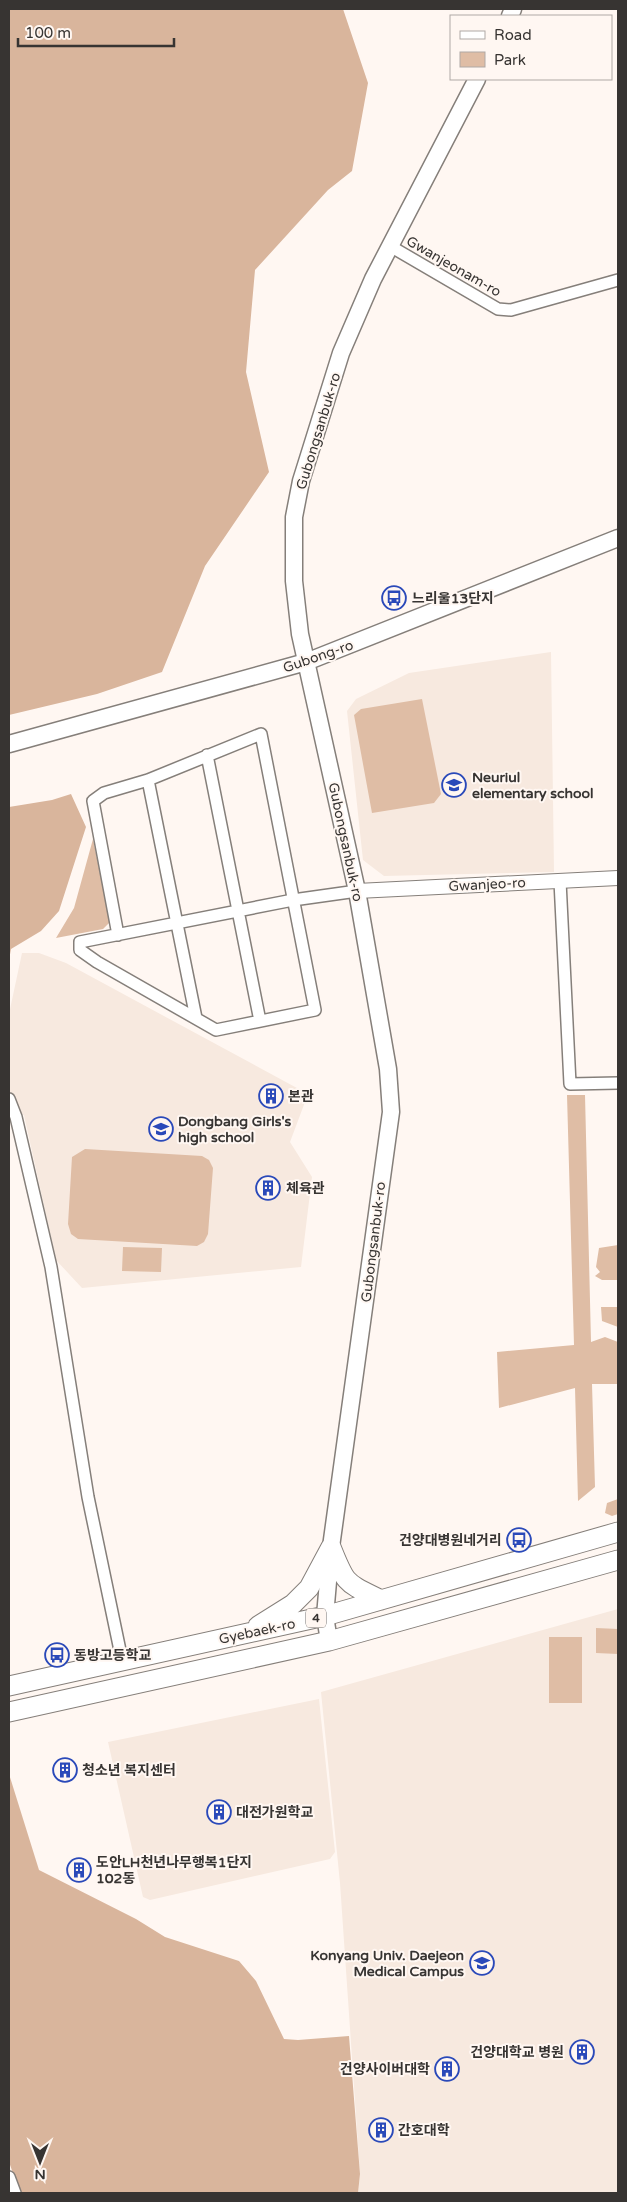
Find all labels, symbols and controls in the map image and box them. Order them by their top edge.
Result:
scale bar [18,15,174,47]
legend [450,15,612,80]
text: 100 m [25,24,71,42]
text: Road [494,26,532,44]
text: Park [494,51,526,69]
street label: Gwanjeonam-ro [403,232,504,300]
street label: Gubongsanbuk-ro [293,371,344,492]
bus stop icon: 느리울13단지 [381,585,407,611]
place label: 느리울13단지 [412,590,494,607]
street label: Gubong-ro [281,637,356,676]
place label: Neuriul elementary school [472,769,593,802]
school or university icon: Neuriul elementary school [441,772,467,798]
street label: Gubongsanbuk-ro [325,781,366,903]
street label: Gwanjeo-ro [448,874,526,895]
building icon: 본관 [258,1083,284,1109]
place label: 본관 [288,1088,314,1105]
place label: Dongbang Girls's high school [178,1113,292,1146]
school or university icon: Dongbang Girls's high school [148,1116,174,1142]
building icon: 체육관 [255,1175,281,1201]
place label: 체육관 [286,1180,325,1197]
street label: Gubongsanbuk-ro [358,1181,389,1303]
bus stop icon: 건양대병원네거리 [506,1527,532,1553]
place label: 건양대병원네거리 [399,1532,502,1549]
road number: 4 [306,1609,326,1628]
street label: Gyebaek-ro [217,1615,297,1648]
bus stop icon: 동방고등학교 [44,1642,70,1668]
place label: 동방고등학교 [74,1647,151,1664]
building icon: 청소년 복지센터 [52,1757,78,1783]
place label: 청소년 복지센터 [82,1762,176,1779]
building icon: 대전가원학교 [206,1799,232,1825]
place label: 대전가원학교 [236,1804,313,1821]
place label: 도안LH천년나무행복1단지 102동 [96,1854,252,1887]
building icon: 도안LH천년나무행복1단지 102동 [66,1857,92,1883]
place label: Konyang Univ. Daejeon Medical Campus [310,1947,464,1980]
school or university icon: Konyang Univ. Daejeon Medical Campus [469,1950,495,1976]
building icon: 건양대학교 병원 [569,2039,595,2065]
place label: 건양대학교 병원 [470,2044,564,2061]
building icon: 건양사이버대학 [434,2056,460,2082]
place label: 건양사이버대학 [340,2061,430,2078]
building icon: 간호대학 [368,2117,394,2143]
place label: 간호대학 [398,2122,450,2139]
north arrow [15,2137,65,2187]
text: N [34,2166,46,2183]

